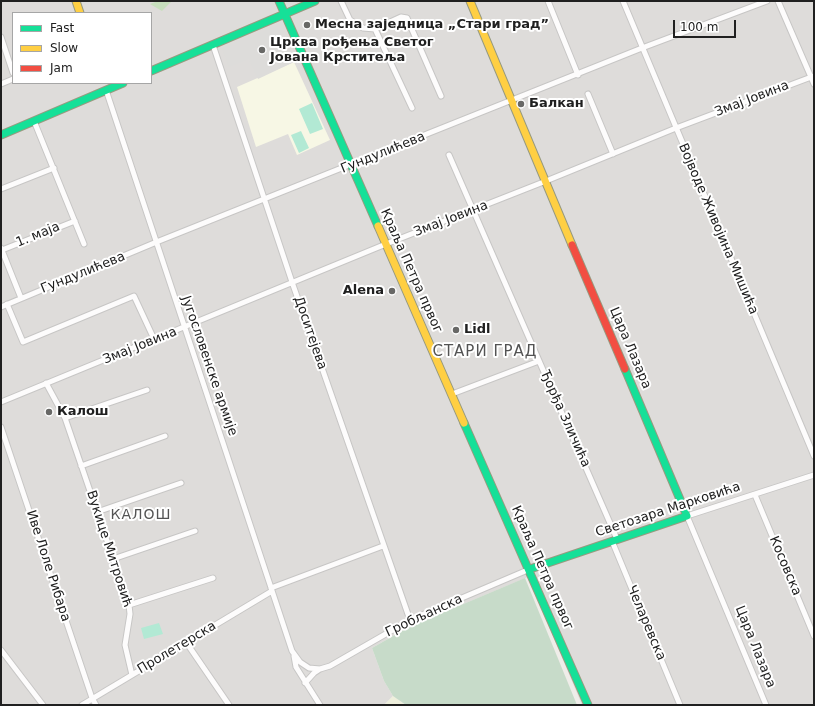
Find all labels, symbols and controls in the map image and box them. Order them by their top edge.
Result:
legend [12,12,152,84]
scale bar [675,12,738,38]
place label: Месна заједница „Стари град” [315,17,549,33]
marker: Месна заједница „Стари град” [302,20,312,30]
text: 100 m [680,20,718,34]
text: Fast [50,21,74,35]
place label: Црква рођења Светог Јована Крститеља [270,35,434,66]
text: Slow [50,41,78,55]
marker: Црква рођења Светог Јована Крститеља [257,45,267,55]
text: Jam [50,61,73,75]
street label: Змај Јовина [713,78,791,120]
place label: Балкан [529,96,584,112]
marker: Балкан [516,99,526,109]
street label: Гундулићева [339,129,427,177]
street label: Војводе Живојина Мишића [675,141,761,317]
street label: Змај Јовина [412,198,490,240]
street label: Краља Петра првог [377,207,445,335]
street label: 1. маја [14,219,62,251]
street label: Гундулићева [39,249,127,297]
place label: Alena [343,283,384,299]
marker: Alena [387,286,397,296]
street label: Југословенске армије [178,294,240,438]
street label: Доситејева [290,294,330,372]
street label: Цара Лазара [606,305,654,391]
place label: Lidl [464,322,491,338]
street label: Змај Јовина [101,324,179,368]
marker: Lidl [451,325,461,335]
district label: СТАРИ ГРАД [432,343,538,361]
street label: Ђорђа Зличића [537,368,593,470]
place label: Калош [57,404,109,420]
marker: Калош [44,407,54,417]
street label: Светозара Марковића [594,479,742,541]
street label: Вукице Митровић [83,489,135,609]
street label: Краља Петра првог [508,504,576,632]
district label: КАЛОШ [110,507,172,523]
street label: Иве Лоле Рибара [23,508,73,624]
street label: Косовска [766,534,804,598]
street label: Челаревска [623,583,669,663]
street label: Гробљанска [383,591,465,641]
street label: Цара Лазара [731,604,779,690]
street label: Пролетерска [135,618,219,678]

